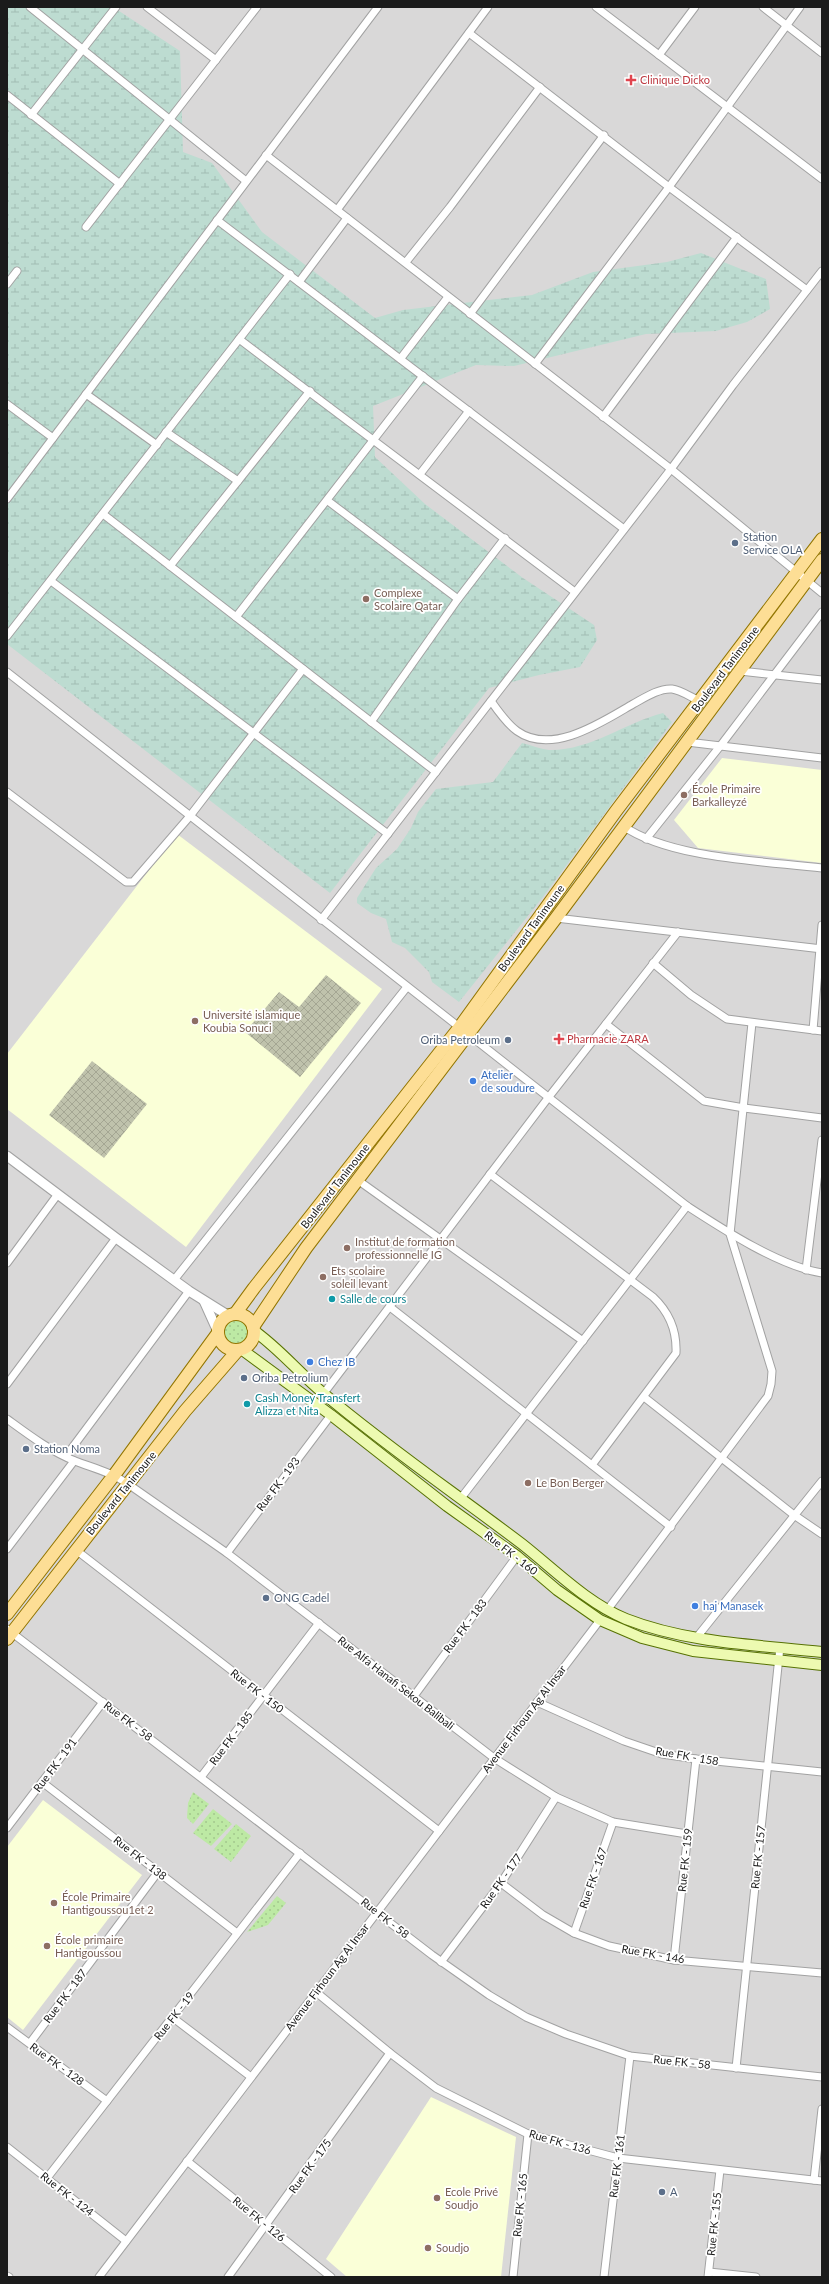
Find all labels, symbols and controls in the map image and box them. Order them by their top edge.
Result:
place label: Clinique Dicko [640,73,710,86]
marker: Clinique Dicko [625,74,637,86]
place label: Station Service OLA [743,530,803,556]
marker: Station Service OLA [730,538,740,548]
place label: Complexe Scolaire Qatar [374,586,442,612]
marker: Complexe Scolaire Qatar [361,594,371,604]
street label: Boulevard Tanimoune [688,623,761,714]
place label: École Primaire Barkalleyzé [692,782,761,808]
marker: École Primaire Barkalleyzé [679,790,689,800]
street label: Boulevard Tanimoune [495,882,567,974]
place label: Université islamique Koubia Sonuci [203,1008,300,1034]
marker: Université islamique Koubia Sonuci [190,1016,200,1026]
place label: Pharmacie ZARA [567,1032,649,1045]
place label: Oriba Petroleum [421,1033,500,1046]
marker: Pharmacie ZARA [554,1034,564,1044]
marker: Oriba Petroleum [503,1035,513,1045]
place label: Atelier de soudure [481,1068,535,1094]
marker: Atelier de soudure [468,1076,478,1086]
street label: Boulevard Tanimoune [297,1141,372,1231]
place label: Institut de formation professionnelle IG [355,1235,455,1261]
marker: Institut de formation professionnelle IG [342,1243,352,1253]
place label: Ets scolaire soleil levant [331,1264,388,1290]
marker: Ets scolaire soleil levant [318,1272,328,1282]
place label: Salle de cours [340,1292,406,1305]
marker: Salle de cours [327,1294,337,1304]
place label: Chez IB [318,1355,355,1368]
marker: Chez IB [305,1357,315,1367]
place label: Oriba Petrolium [252,1371,328,1384]
marker: Oriba Petrolium [239,1373,249,1383]
place label: Cash Money Transfert Alizza et Nita [255,1391,361,1417]
marker: Cash Money Transfert Alizza et Nita [242,1399,252,1409]
place label: Station Noma [34,1442,100,1455]
marker: Station Noma [21,1444,31,1454]
street label: Boulevard Tanimoune [83,1448,159,1537]
street label: Rue FK - 193 [253,1454,302,1513]
place label: Le Bon Berger [536,1476,604,1489]
marker: Le Bon Berger [523,1478,533,1488]
street label: Rue FK - 160 [482,1528,541,1578]
place label: ONG Cadel [274,1591,329,1604]
marker: ONG Cadel [261,1593,271,1603]
street label: Rue FK - 183 [440,1596,489,1655]
place label: haj Manasek [703,1599,764,1612]
marker: haj Manasek [690,1601,700,1611]
street label: Rue Alfa Hanafi Sekou Balibali [335,1633,457,1732]
street label: Avenue Firhoun Ag Al Insar [479,1662,568,1775]
street label: Rue FK - 150 [228,1666,287,1716]
street label: Rue FK - 58 [101,1698,155,1743]
street label: Rue FK - 185 [206,1708,255,1767]
street label: Rue FK - 191 [30,1735,79,1794]
street label: Rue FK - 158 [655,1744,720,1767]
street label: Rue FK - 157 [748,1825,767,1889]
street label: Rue FK - 159 [675,1828,694,1892]
street label: Rue FK - 138 [111,1833,169,1882]
street label: Rue FK - 167 [576,1846,609,1910]
street label: Rue FK - 177 [477,1851,524,1911]
place label: École Primaire Hantigoussou1et 2 [62,1890,154,1916]
street label: Rue FK - 58 [359,1895,412,1940]
marker: École Primaire Hantigoussou1et 2 [49,1898,59,1908]
street label: Avenue Firhoun Ag Al Insar [282,1920,371,2033]
place label: École primaire Hantigoussou [55,1933,123,1959]
marker: École primaire Hantigoussou [42,1941,52,1951]
street label: Rue FK - 146 [621,1942,686,1965]
street label: Rue FK - 187 [40,1966,89,2025]
street label: Rue FK - 19 [151,1989,196,2042]
street label: Rue FK - 128 [28,2040,87,2088]
street label: Rue FK - 58 [653,2052,711,2071]
street label: Rue FK - 136 [528,2126,593,2157]
street label: Rue FK - 161 [606,2133,627,2198]
street label: Rue FK - 175 [286,2136,334,2195]
street label: Rue FK - 124 [38,2169,97,2219]
street label: Rue FK - 165 [510,2173,529,2237]
place label: Ecole Privé Soudjo [445,2185,498,2211]
place label: A [670,2185,678,2198]
marker: A [657,2187,667,2197]
street label: Rue FK - 155 [704,2192,723,2256]
street label: Rue FK - 126 [230,2193,288,2244]
marker: Ecole Privé Soudjo [432,2193,442,2203]
place label: Soudjo [436,2241,469,2254]
marker: Soudjo [423,2243,433,2253]

